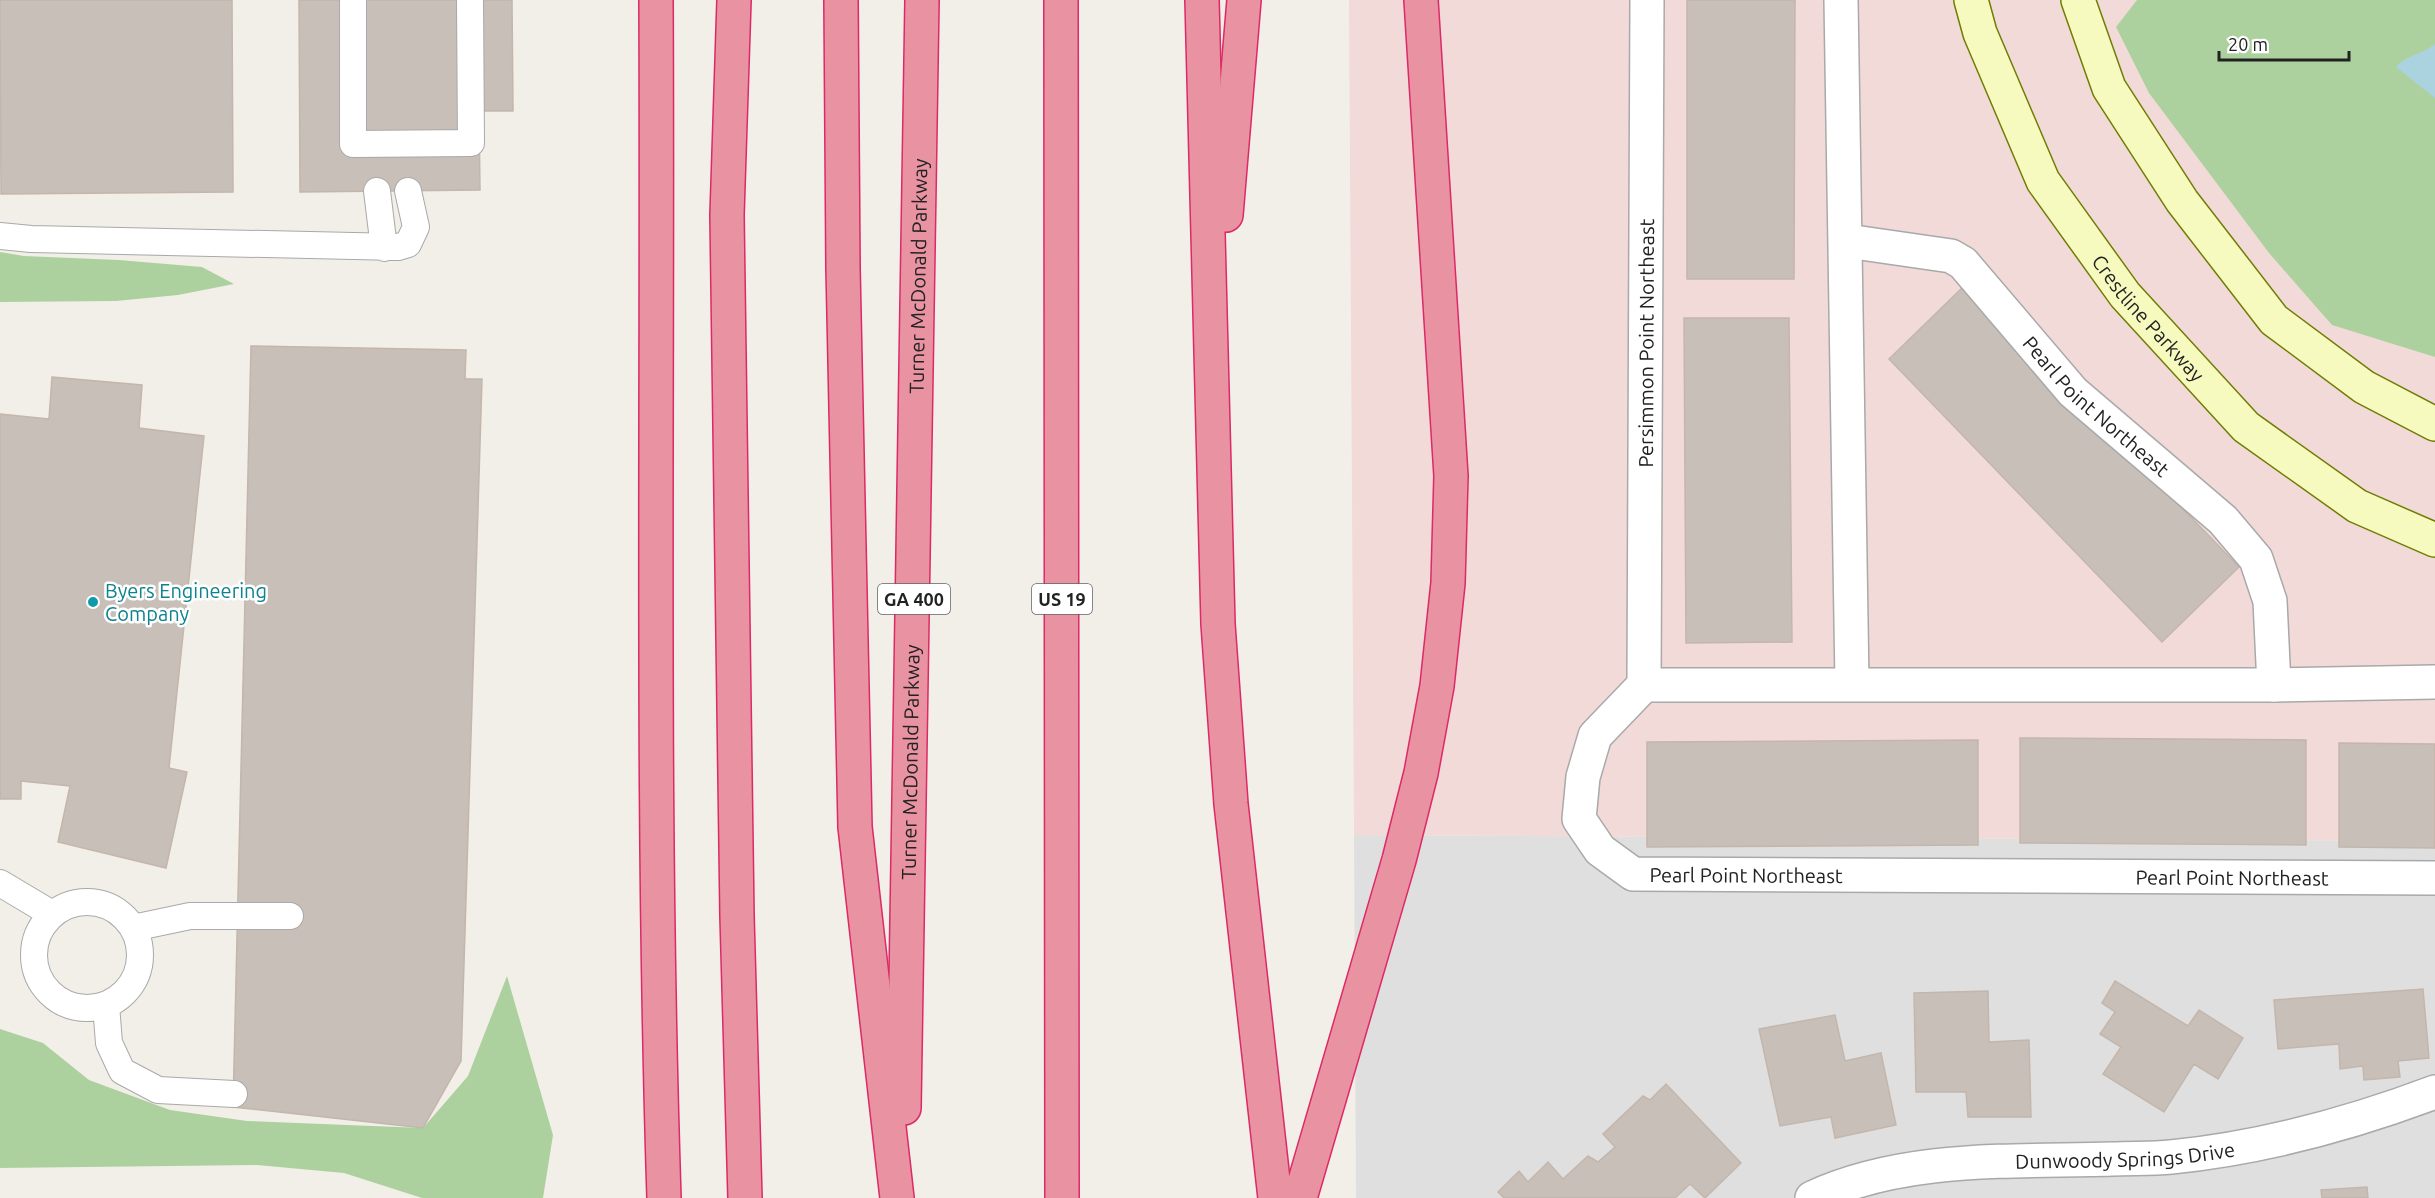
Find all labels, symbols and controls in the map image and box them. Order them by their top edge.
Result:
scale bar [2219,24,2350,62]
text: 20 m [2228,34,2268,54]
street label: Turner McDonald Parkway [904,158,931,394]
street label: Persimmon Point Northeast [1633,218,1658,468]
street label: Crestline Parkway [2088,250,2210,386]
street label: Pearl Point Northeast [2019,331,2174,481]
place label: Byers Engineering Company [105,579,267,625]
road number: GA 400 [878,584,950,614]
road number: US 19 [1032,584,1092,614]
marker: Byers Engineering Company [86,595,100,609]
street label: Turner McDonald Parkway [896,644,923,880]
street label: Pearl Point Northeast [1649,863,1843,887]
street label: Pearl Point Northeast [2135,865,2329,889]
street label: Dunwoody Springs Drive [2015,1137,2236,1172]

